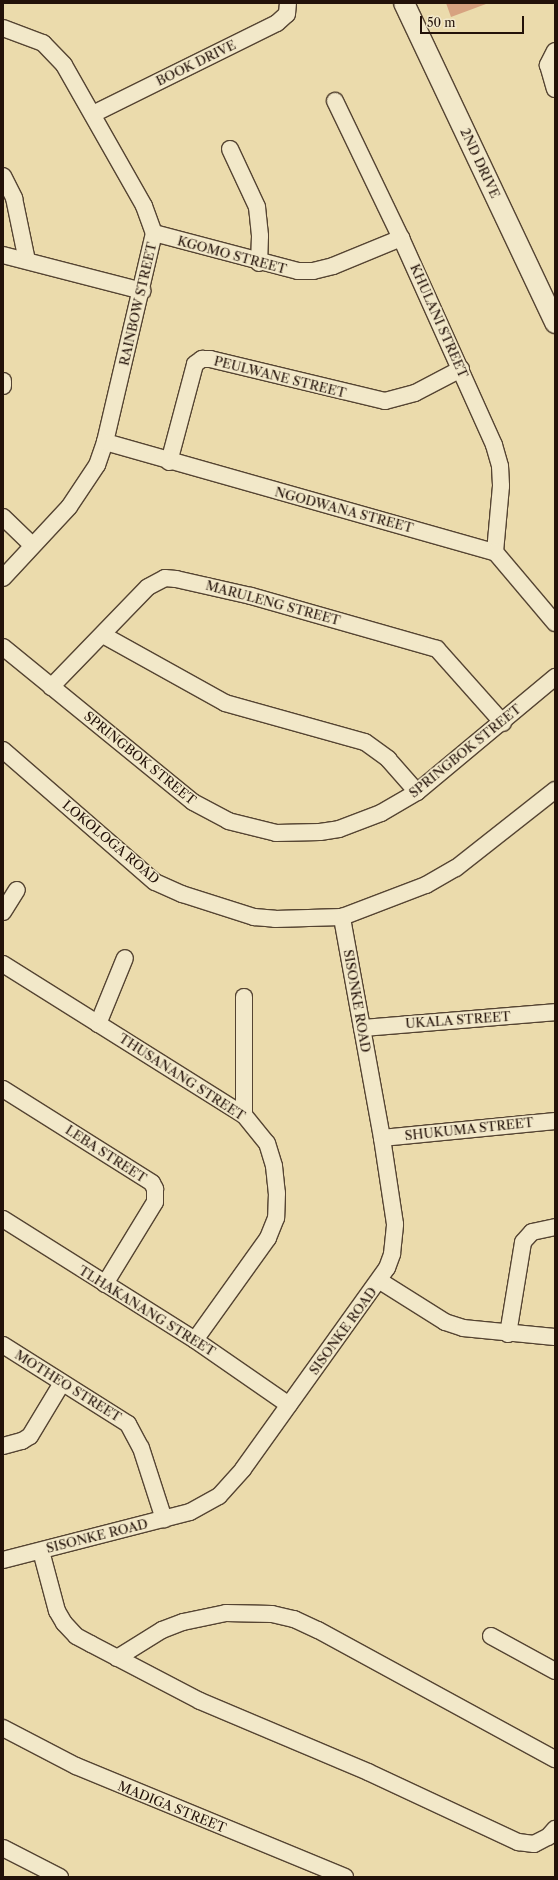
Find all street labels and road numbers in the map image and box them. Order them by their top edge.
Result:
street label: BOOK DRIVE [153,37,239,89]
street label: 2ND DRIVE [457,126,503,200]
street label: KGOMO STREET [176,233,288,277]
street label: RAINBOW STREET [116,241,160,367]
street label: KHULANI STREET [407,262,471,380]
street label: PEULWANE STREET [212,353,348,401]
street label: NGODWANA STREET [273,484,415,536]
street label: MARULENG STREET [204,577,342,629]
street label: SPRINGBOK STREET [406,701,524,801]
street label: SPRINGBOK STREET [81,708,199,808]
street label: LOKOLOGA ROAD [59,797,163,887]
street label: SISONKE ROAD [340,948,374,1054]
street label: UKALA STREET [405,1009,511,1031]
street label: THUSANANG STREET [116,1030,248,1124]
street label: SHUKUMA STREET [404,1114,534,1144]
street label: LEBA STREET [62,1122,150,1186]
street label: TLHAKANANG STREET [76,1262,218,1360]
street label: SISONKE ROAD [306,1284,380,1378]
street label: MOTHEO STREET [12,1347,124,1425]
street label: SISONKE ROAD [44,1516,150,1556]
street label: MADIGA STREET [115,1778,229,1836]

